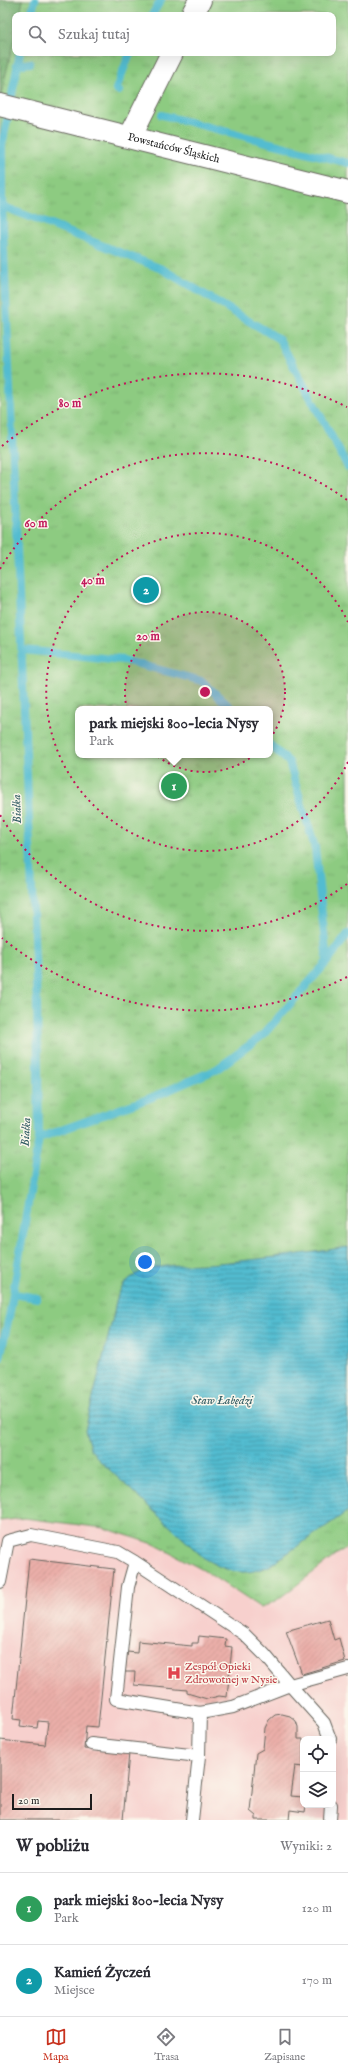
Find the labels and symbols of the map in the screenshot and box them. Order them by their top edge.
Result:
street label: Powstańców Śląskich [126,130,221,167]
text: 80 m [59,396,82,411]
text: 60 m [25,516,48,531]
text: 40 m [81,573,106,588]
pin: 2 [133,575,159,605]
text: 20 m [136,629,160,644]
centre of rings [198,685,212,699]
pin: 1 [161,771,187,801]
water label: Białka [9,794,25,824]
water label: Białka [18,1117,34,1147]
your location [135,1252,155,1272]
water label: Staw Łabędzi [191,1393,254,1408]
place label: Zespół Opieki Zdrowotnej w Nysie [185,1660,277,1687]
hospital icon: Zespół Opieki Zdrowotnej w Nysie [166,1665,182,1681]
scale bar [12,1792,92,1811]

